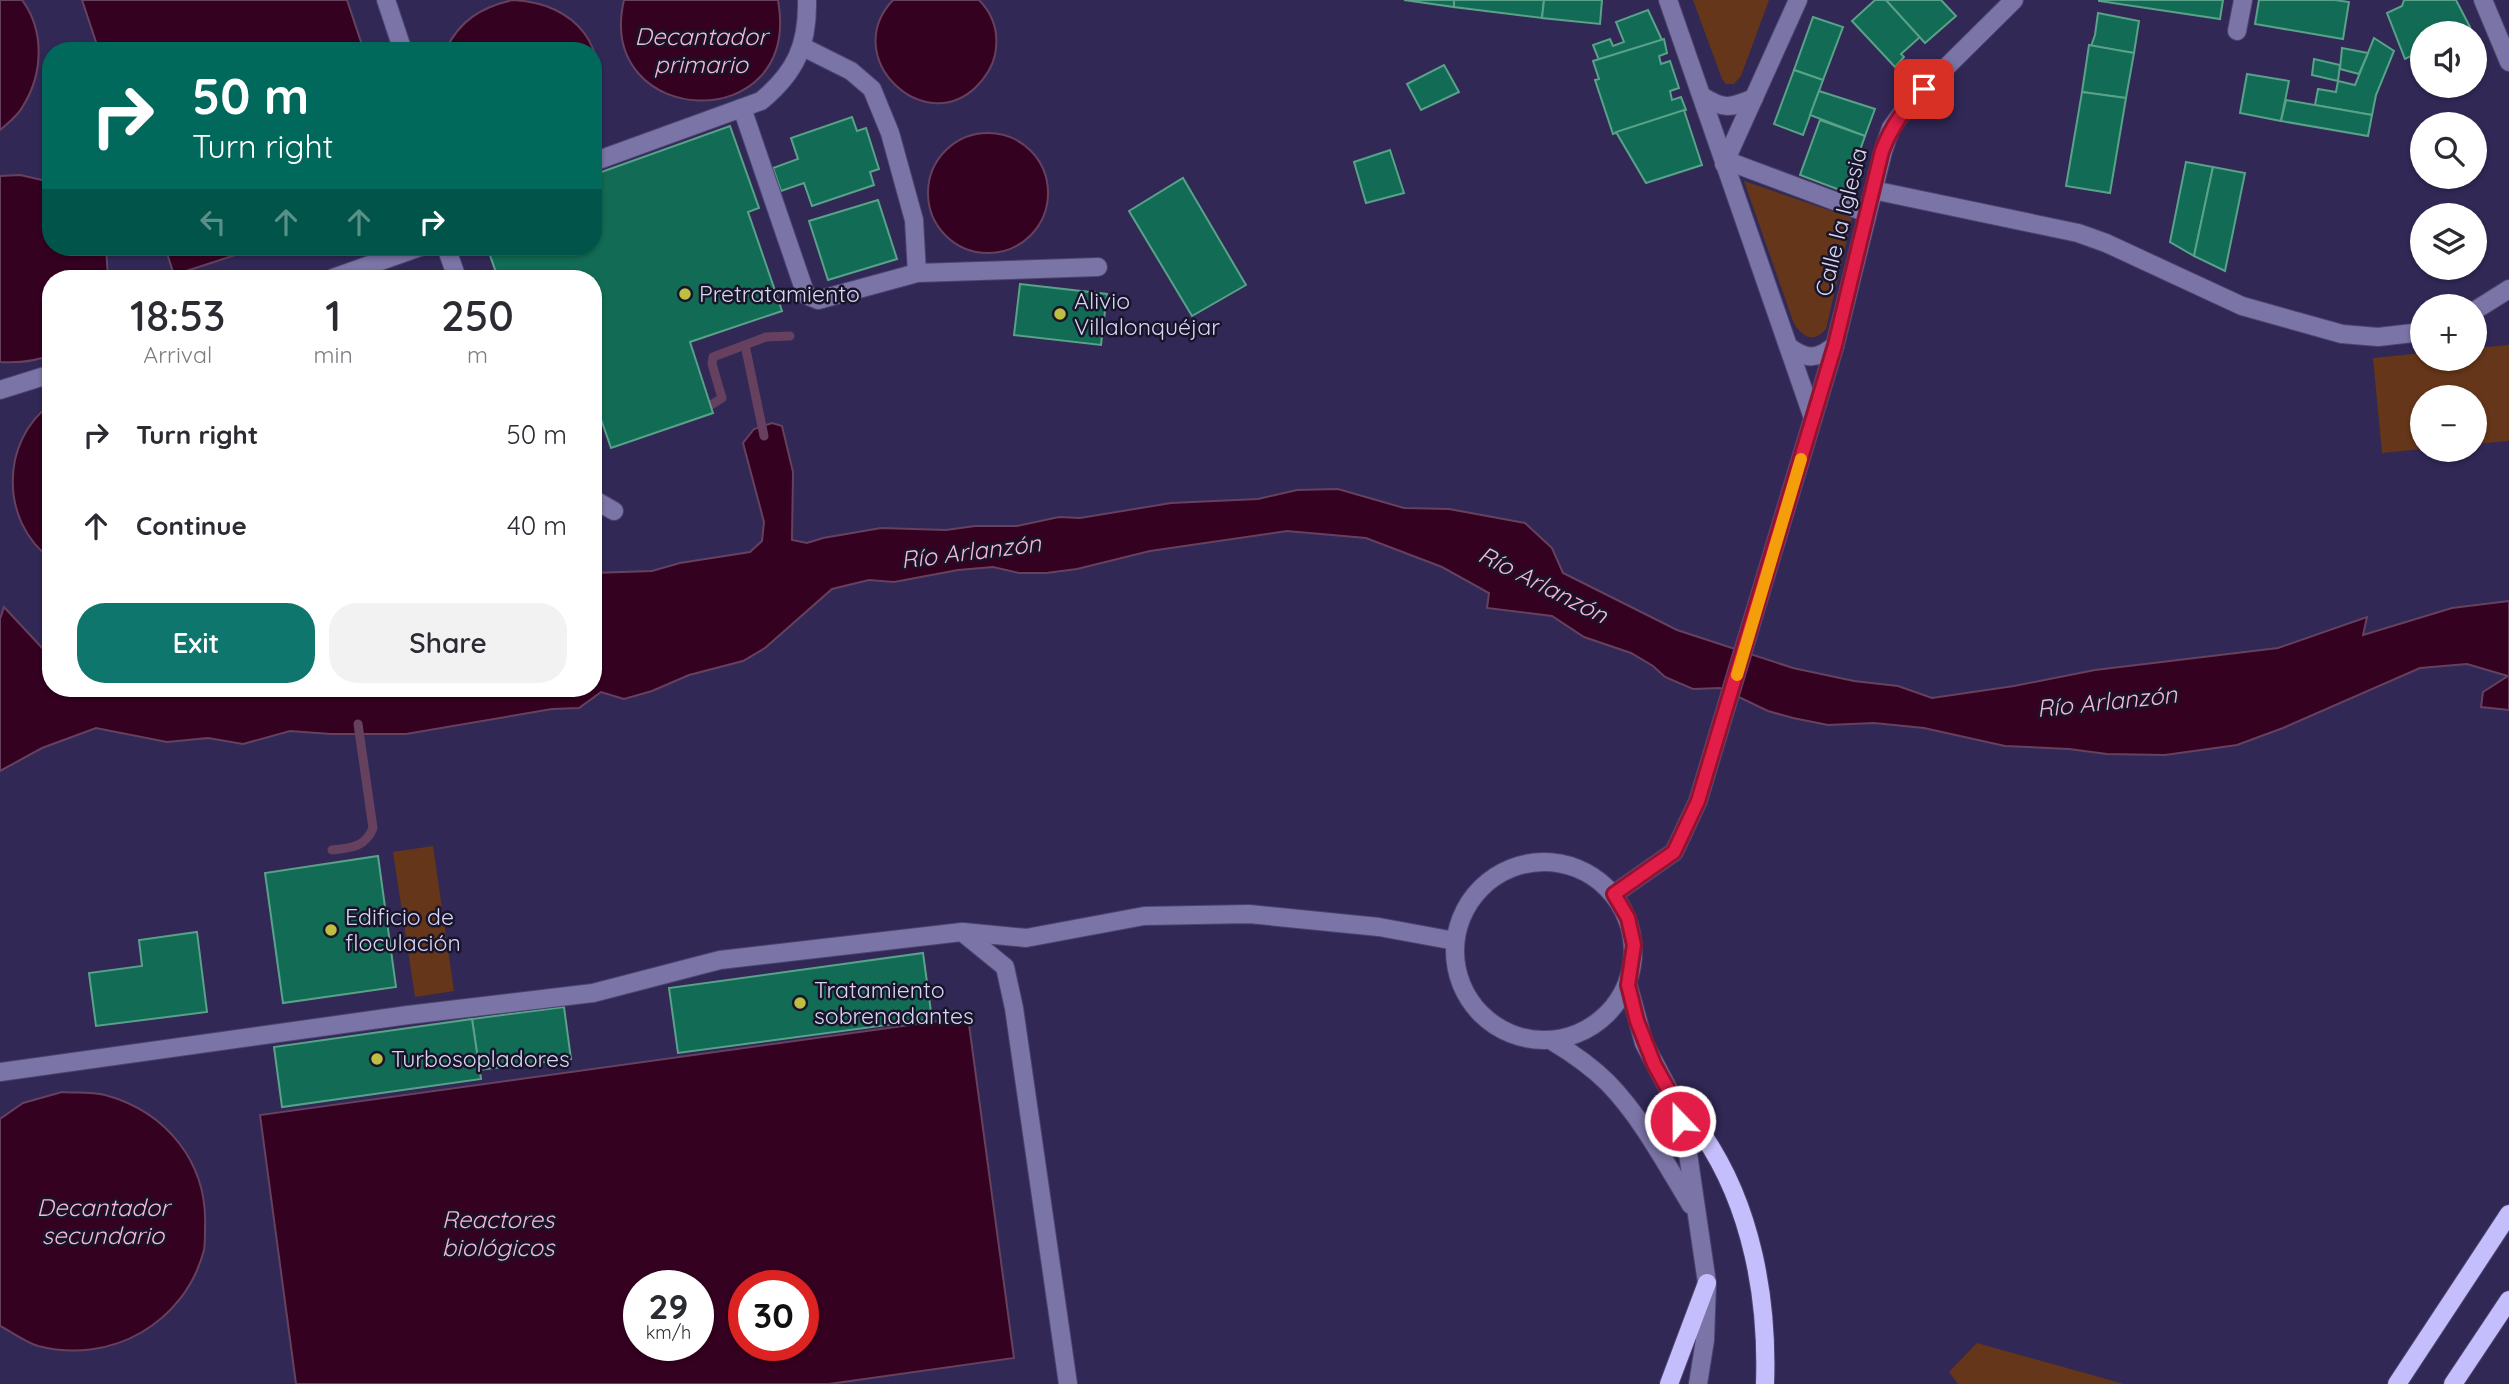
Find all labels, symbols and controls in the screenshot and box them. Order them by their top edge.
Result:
water label: Decantador primario [635,21,770,79]
map controls [2410,21,2487,462]
button: sound [2410,21,2487,98]
pin [1894,59,1954,119]
text: 50 m [192,65,309,126]
icon: right [77,70,168,161]
icon: arrive [1905,70,1943,108]
button: search [2410,112,2487,189]
text: Turn right [192,126,333,166]
street label: Calle la Iglesia [1808,145,1873,299]
icon: left [194,203,232,241]
icon: ahead [267,203,305,241]
icon: ahead [340,203,378,241]
icon: right [413,203,451,241]
button: layers [2410,203,2487,280]
place label: Pretratamiento [699,279,860,308]
marker: Pretratamiento [677,286,693,302]
place label: Alivio Villalonquéjar [1074,286,1220,341]
text: 18:53 [130,289,225,342]
text: 1 [325,289,341,342]
text: 250 [441,289,514,342]
button: + [2410,294,2487,371]
marker: Alivio Villalonquéjar [1052,306,1068,322]
text: Arrival [143,340,212,369]
text: min [314,340,353,369]
text: m [467,340,488,369]
button: − [2410,385,2487,462]
icon: right [77,416,115,454]
text: Turn right [136,418,258,451]
text: 50 m [507,418,567,451]
icon: ahead [77,507,115,545]
text: Continue [136,509,247,542]
text: 40 m [507,509,567,542]
water label: Río Arlanzón [899,527,1044,574]
water label: Río Arlanzón [1474,539,1614,630]
button: Exit [77,603,315,683]
button: Share [329,603,567,683]
water label: Río Arlanzón [2035,679,2180,723]
place label: Edificio de floculación [345,902,461,957]
marker: Edificio de floculación [323,922,339,938]
place label: Tratamiento sobrenadantes [814,975,974,1030]
marker: Tratamiento sobrenadantes [792,995,808,1011]
place label: Turbosopladores [391,1044,570,1073]
marker: Turbosopladores [369,1051,385,1067]
position arrow [1643,1084,1717,1158]
water label: Decantador secundario [37,1192,172,1250]
water label: Reactores biológicos [442,1204,556,1262]
speed limit sign: 30 [728,1270,819,1361]
text: 29 [649,1284,688,1328]
text: km/h [646,1321,691,1344]

